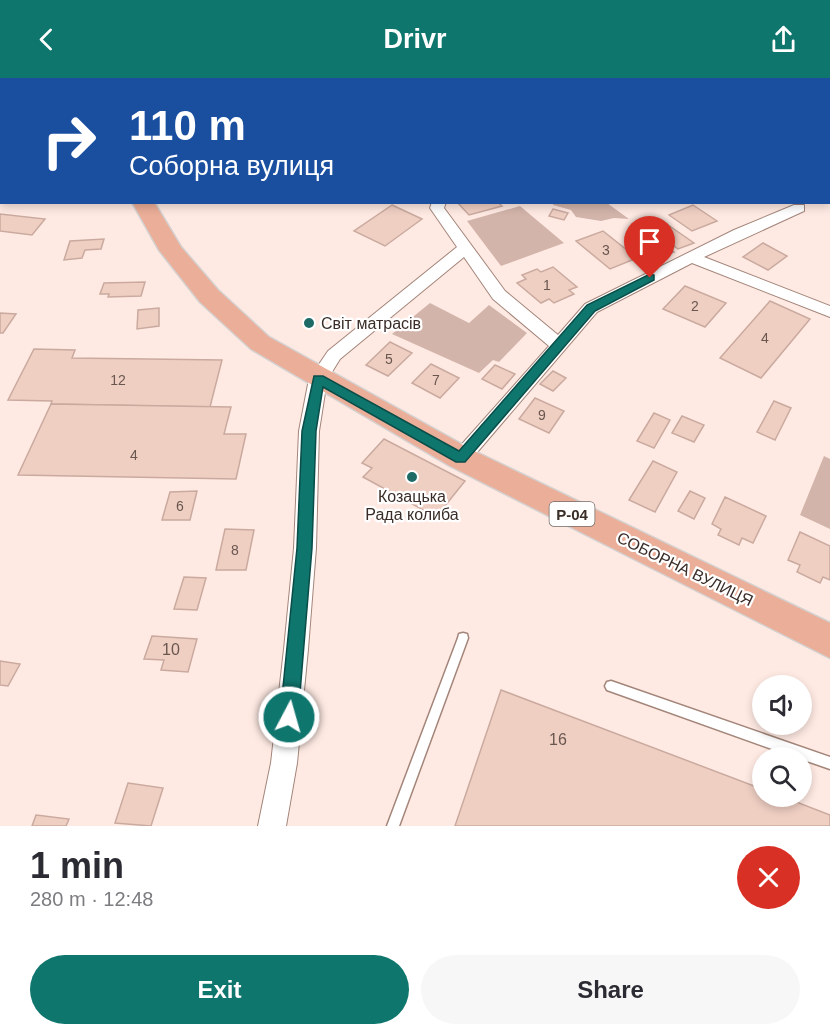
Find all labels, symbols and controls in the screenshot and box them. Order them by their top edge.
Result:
icon: back [30,23,63,56]
icon: share [767,23,800,56]
text: Drivr [383,24,447,54]
icon: right [30,102,108,180]
text: 110 m [129,102,246,149]
text: Соборна вулиця [129,151,334,181]
pin [624,216,675,278]
icon: arrive [633,225,666,258]
house number: 3 [602,242,610,258]
house number: 1 [543,277,551,293]
house number: 2 [691,298,699,314]
place label: Світ матрасів [321,315,421,332]
marker: Світ матрасів [302,316,316,330]
house number: 4 [761,330,769,346]
house number: 5 [385,351,393,367]
house number: 12 [110,372,126,388]
house number: 7 [432,372,440,388]
house number: 9 [538,407,546,423]
house number: 4 [130,447,138,463]
marker: Козацька Рада колиба [405,470,419,484]
place label: Козацька Рада колиба [365,488,459,523]
house number: 6 [176,498,184,514]
road number: Р-04 [550,502,594,526]
street label: СОБОРНА ВУЛИЦЯ [614,529,756,609]
house number: 8 [231,542,239,558]
house number: 10 [162,641,180,658]
map controls [752,675,812,807]
button: sound [752,675,812,735]
position arrow [257,685,321,749]
house number: 16 [549,731,567,748]
button: search [752,747,812,807]
text: 1 min [30,845,124,886]
button: close [737,846,800,909]
text: 280 m · 12:48 [30,888,153,910]
button: Exit [30,955,409,1024]
button: Share [421,955,800,1024]

